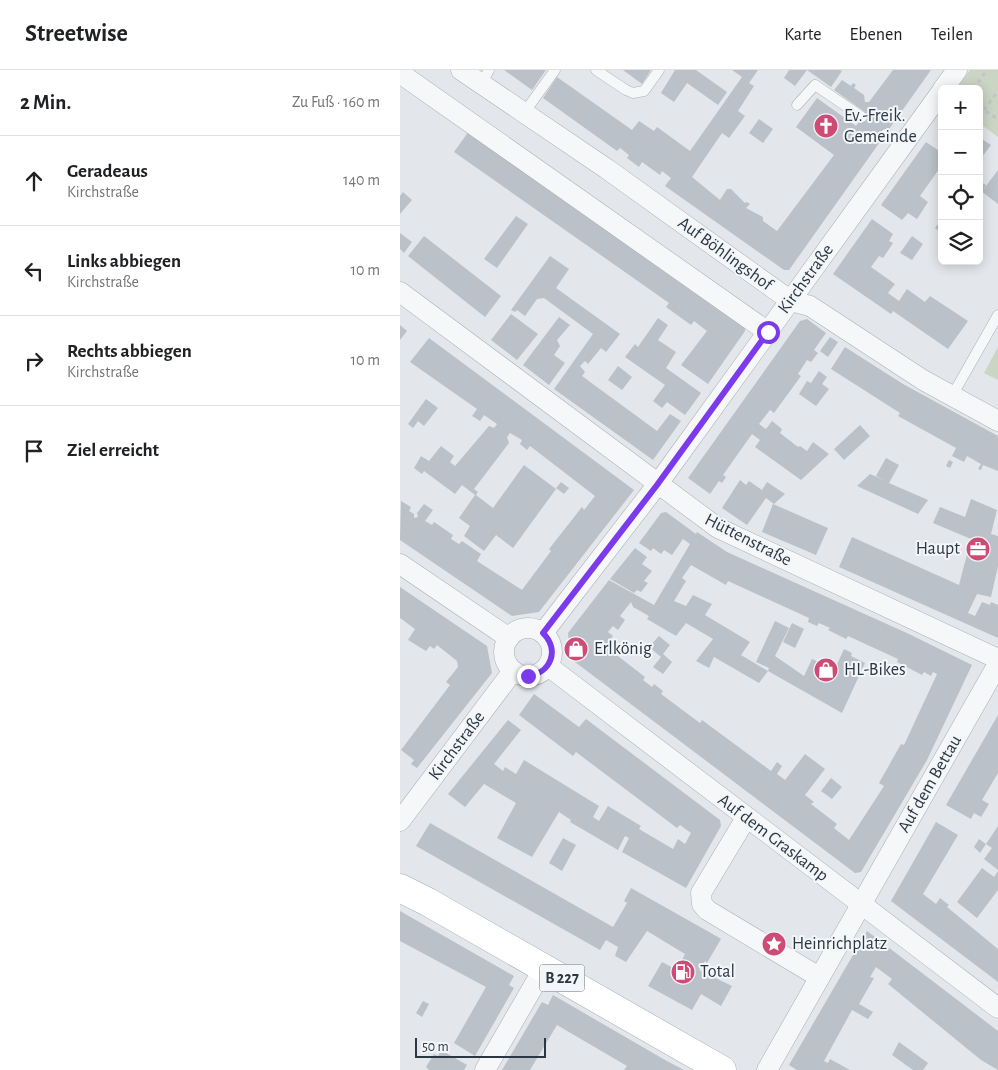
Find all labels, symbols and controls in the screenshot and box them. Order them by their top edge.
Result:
text: Streetwise [25,22,128,46]
text: Karte [784,26,822,44]
text: Ebenen [850,26,903,44]
text: Teilen [931,26,973,44]
map controls [938,85,983,265]
button: + [938,85,983,130]
text: 2 Min. [20,92,71,113]
text: Zu Fuß · 160 m [292,94,380,110]
place label: Ev.-Freik. Gemeinde [844,107,917,146]
church icon: Ev.-Freik. Gemeinde [813,113,839,139]
button: − [938,130,983,175]
text: Geradeaus [67,162,148,181]
icon: ahead [20,167,48,195]
text: 140 m [343,172,380,188]
button: locate [938,175,983,220]
text: Kirchstraße [67,184,139,200]
street label: Auf Böhlingshof [674,214,777,295]
button: layers [938,220,983,265]
street label: Kirchstraße [775,241,837,317]
text: Links abbiegen [67,252,181,271]
icon: left [20,257,48,285]
text: 10 m [351,262,380,278]
text: Kirchstraße [67,274,139,290]
route start [757,321,780,344]
text: Rechts abbiegen [67,342,192,361]
icon: right [20,347,48,375]
text: 10 m [351,352,380,368]
text: Kirchstraße [67,364,139,380]
icon: arrive [20,437,48,465]
text: Ziel erreicht [67,441,159,460]
street label: Hüttenstraße [702,510,794,570]
office icon: Haupt [965,536,991,562]
place label: Haupt [916,540,960,558]
shop icon: Erlkönig [563,636,589,662]
place label: Erlkönig [594,640,652,658]
shop icon: HL-Bikes [813,657,839,683]
place label: HL-Bikes [844,661,906,679]
route end [517,665,540,688]
street label: Kirchstraße [425,708,489,784]
street label: Auf dem Bettau [895,732,965,836]
street label: Auf dem Graskamp [714,791,832,885]
place icon: Heinrichplatz [761,931,787,957]
place label: Heinrichplatz [792,935,887,953]
fuel station icon: Total [670,959,696,985]
place label: Total [700,963,735,981]
road number: B 227 [540,964,584,991]
scale bar [415,1035,546,1058]
text: 50 m [422,1040,449,1054]

